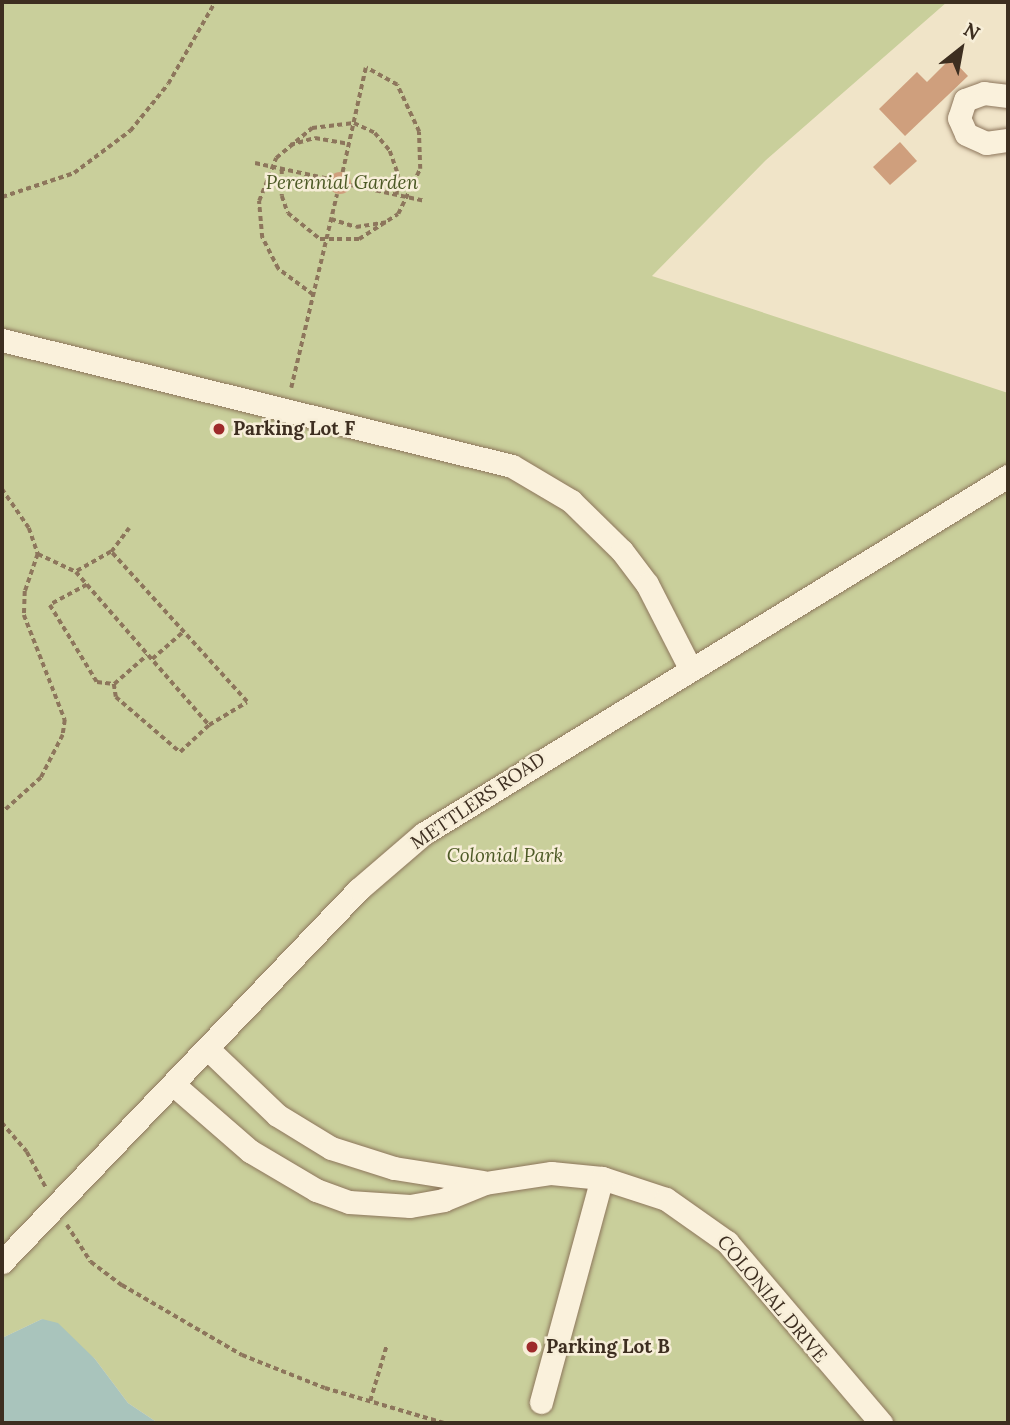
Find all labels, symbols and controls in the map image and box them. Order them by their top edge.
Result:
north arrow [926,14,996,84]
text: N [959,17,984,45]
park label: Perennial Garden [266,172,418,194]
place label: Parking Lot F [233,418,355,440]
marker: Parking Lot F [211,421,227,437]
street label: METTLERS ROAD [407,748,549,854]
park label: Colonial Park [447,845,563,867]
street label: COLONIAL DRIVE [712,1231,832,1367]
place label: Parking Lot B [546,1336,670,1358]
marker: Parking Lot B [524,1339,540,1355]

